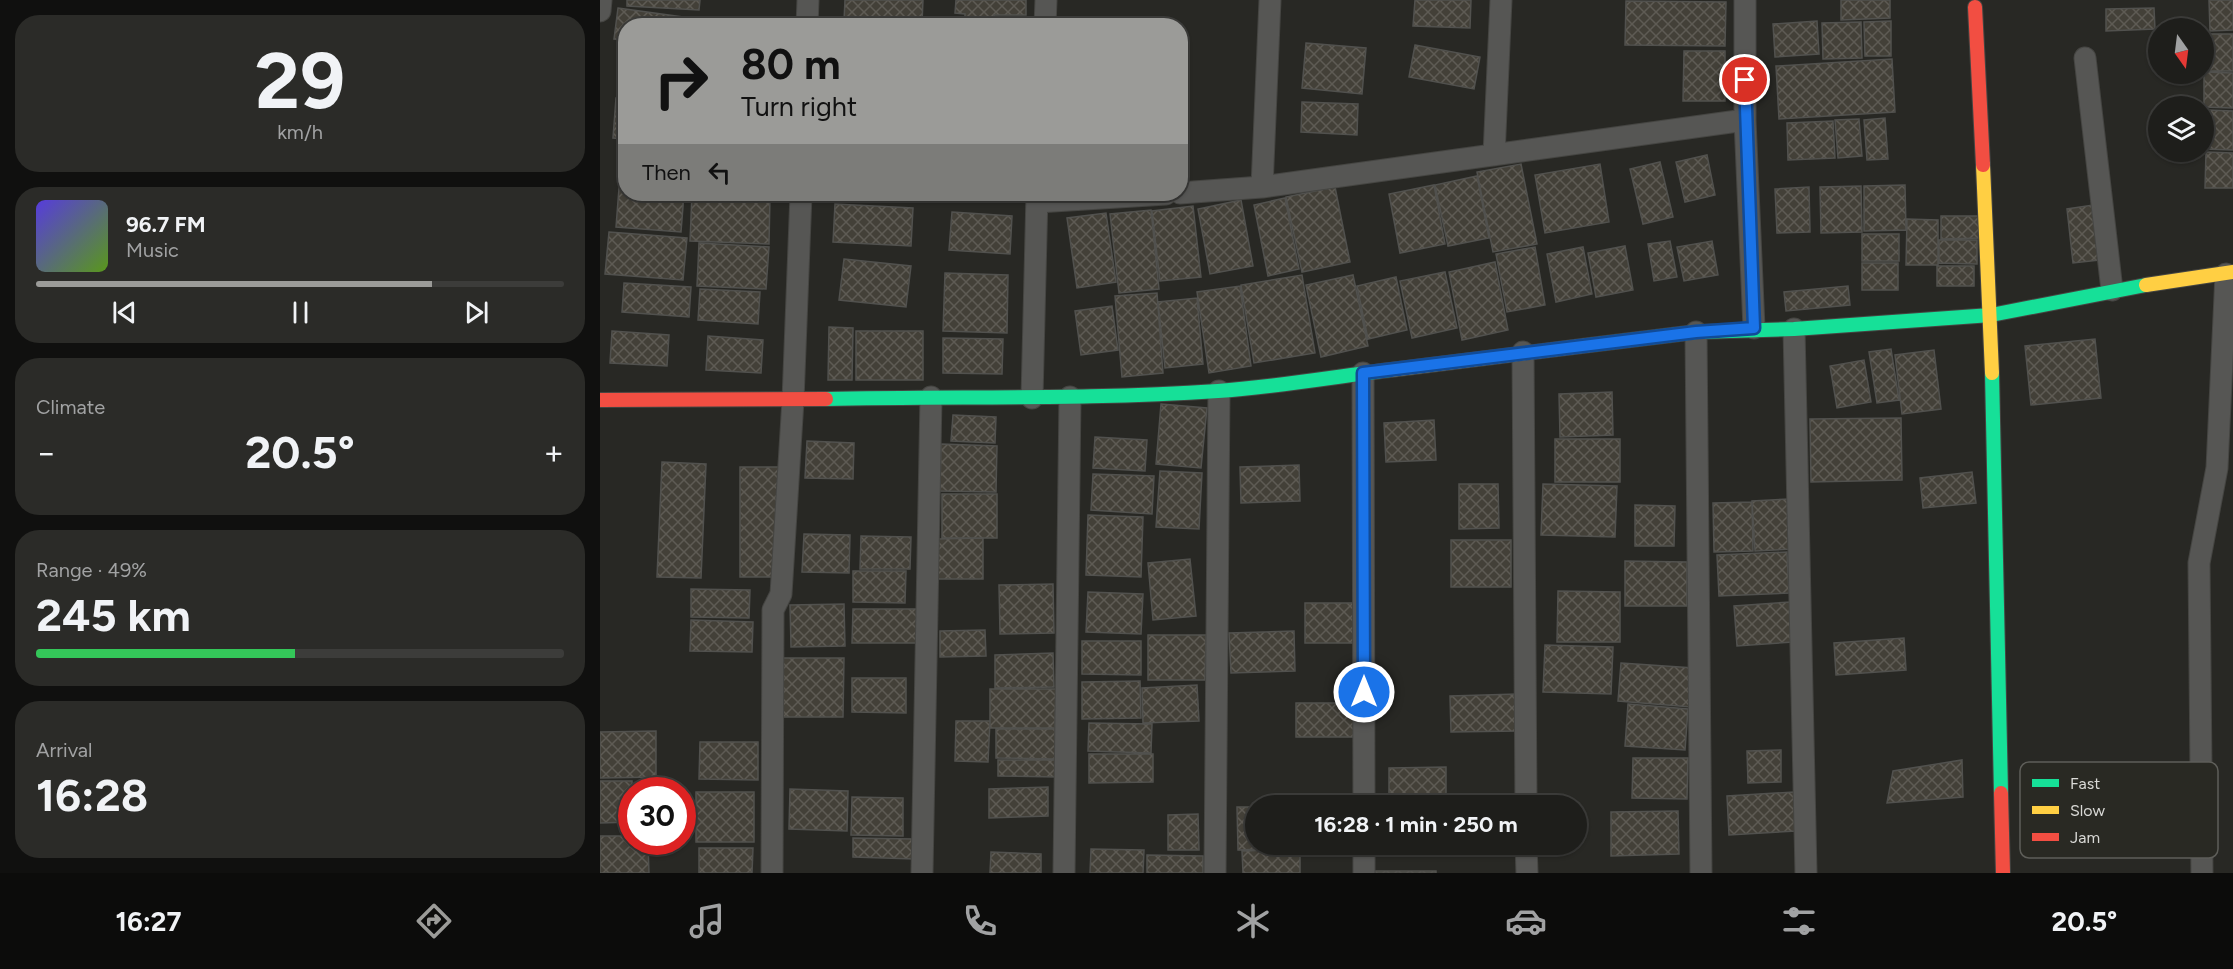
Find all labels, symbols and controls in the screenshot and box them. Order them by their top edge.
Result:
north arrow [2148,18,2214,84]
map controls [2148,18,2214,162]
text: 29 [255,34,345,128]
text: 80 m [741,39,841,90]
icon: right [642,42,720,120]
pin [1719,54,1770,105]
icon: arrive [1728,63,1761,96]
text: Turn right [741,90,857,123]
button: layers [2148,96,2214,162]
text: km/h [277,120,323,144]
icon: left [703,156,736,189]
text: Then [642,159,691,186]
text: 96.7 FM [126,211,206,238]
text: Music [126,238,179,262]
icon: previous [108,296,141,329]
icon: pause [284,296,317,329]
icon: next [460,296,493,329]
text: Climate [36,395,105,419]
text: 20.5° [245,425,355,479]
text: − [36,433,57,472]
text: + [543,433,564,472]
text: Range · 49% [36,558,147,582]
text: 245 km [36,588,191,642]
position arrow [1332,660,1396,724]
text: Arrival [36,738,92,762]
legend [2020,762,2218,858]
text: 16:28 [36,768,148,822]
text: Fast [2070,774,2100,793]
speed limit sign: 30 [618,777,696,855]
text: Slow [2070,801,2105,820]
text: 16:28 · 1 min · 250 m [1314,811,1518,838]
text: Jam [2070,828,2100,847]
icon: directions [413,900,455,942]
icon: music [686,900,728,942]
icon: phone [959,900,1001,942]
icon: climate [1232,900,1274,942]
icon: car [1505,900,1547,942]
icon: filters [1778,900,1820,942]
text: 16:27 [116,905,181,938]
text: 20.5° [2052,905,2117,938]

